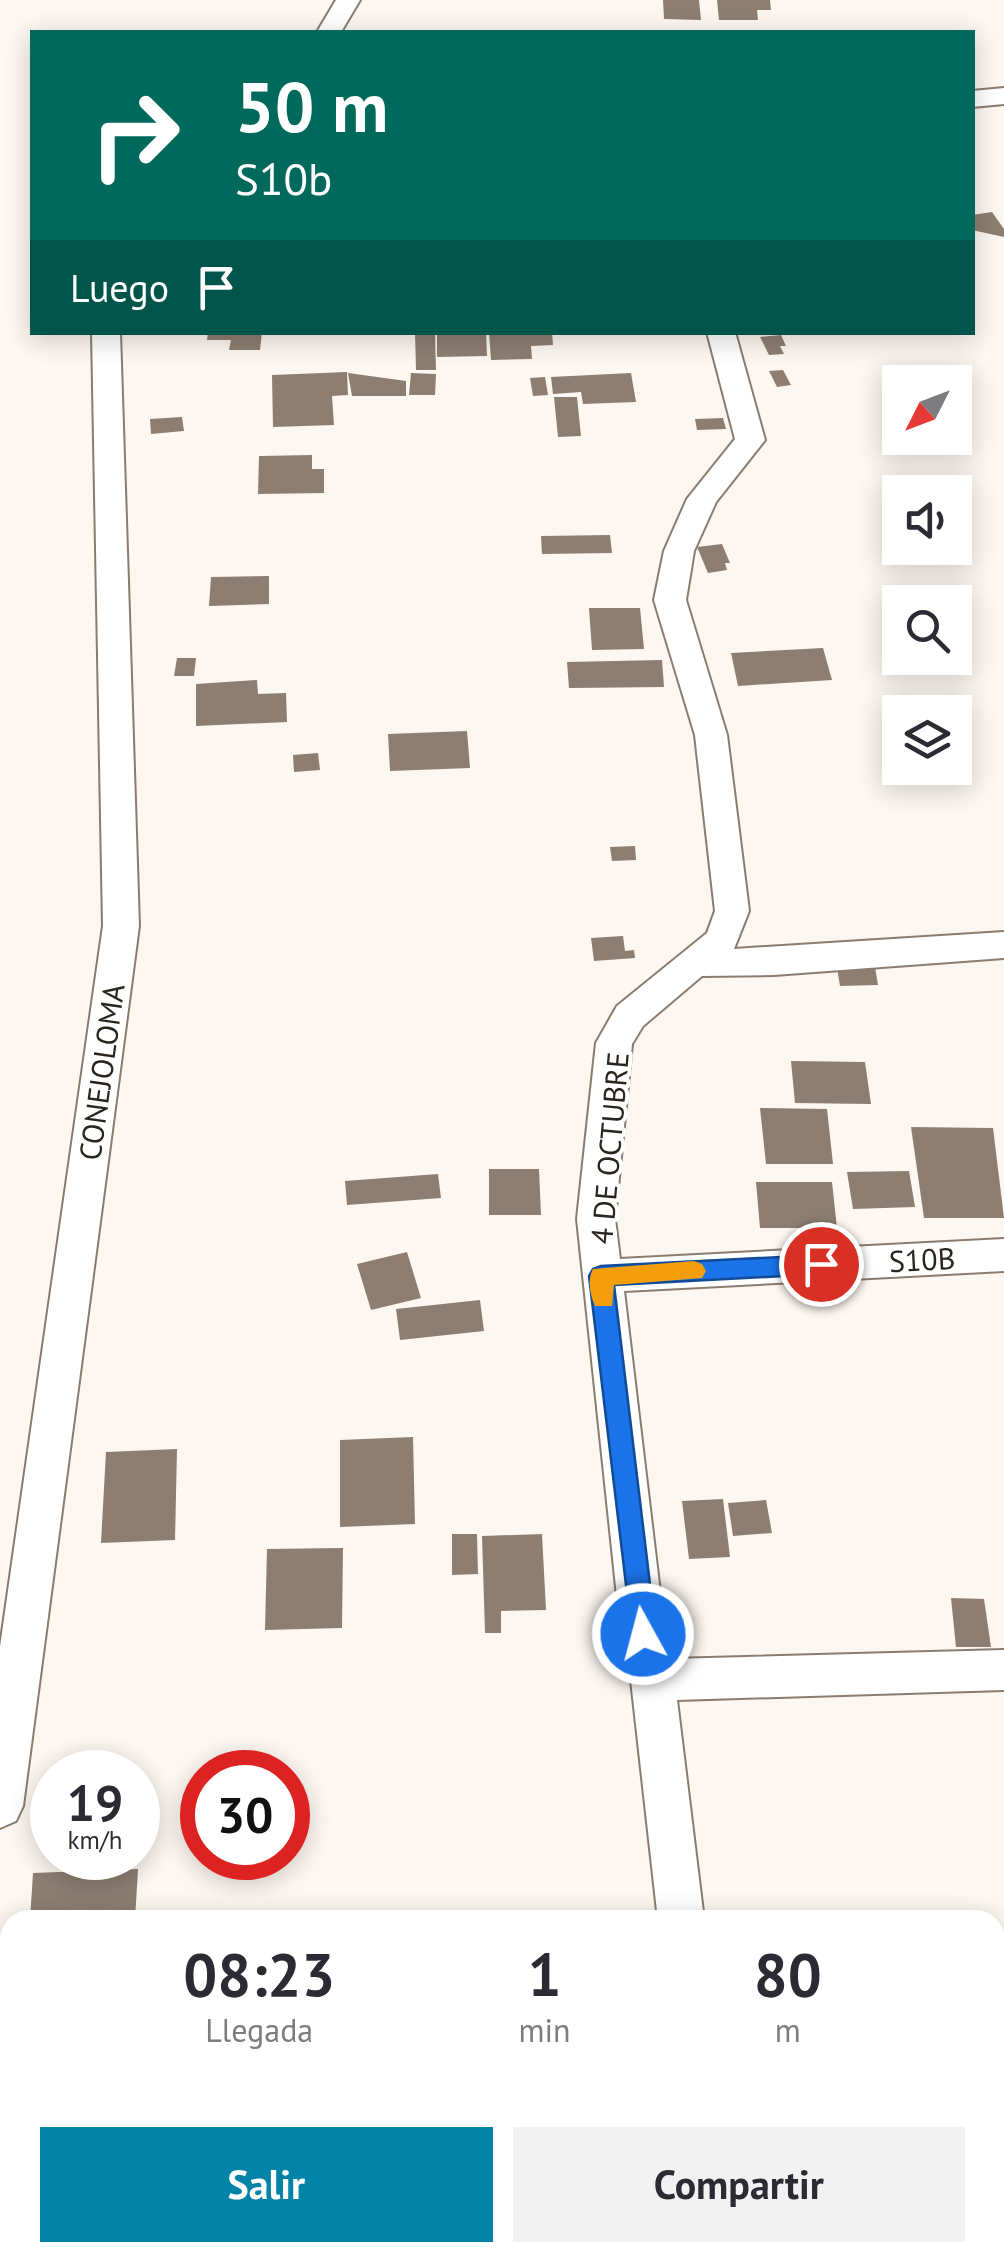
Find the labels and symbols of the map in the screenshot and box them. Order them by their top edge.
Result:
north arrow [882,365,972,455]
street label: CONEJOLOMA [69,981,133,1163]
street label: 4 DE OCTUBRE [581,1050,637,1246]
pin [779,1222,864,1307]
street label: S10B [888,1238,956,1280]
position arrow [591,1582,695,1686]
speed limit sign: 30 [180,1750,310,1880]

